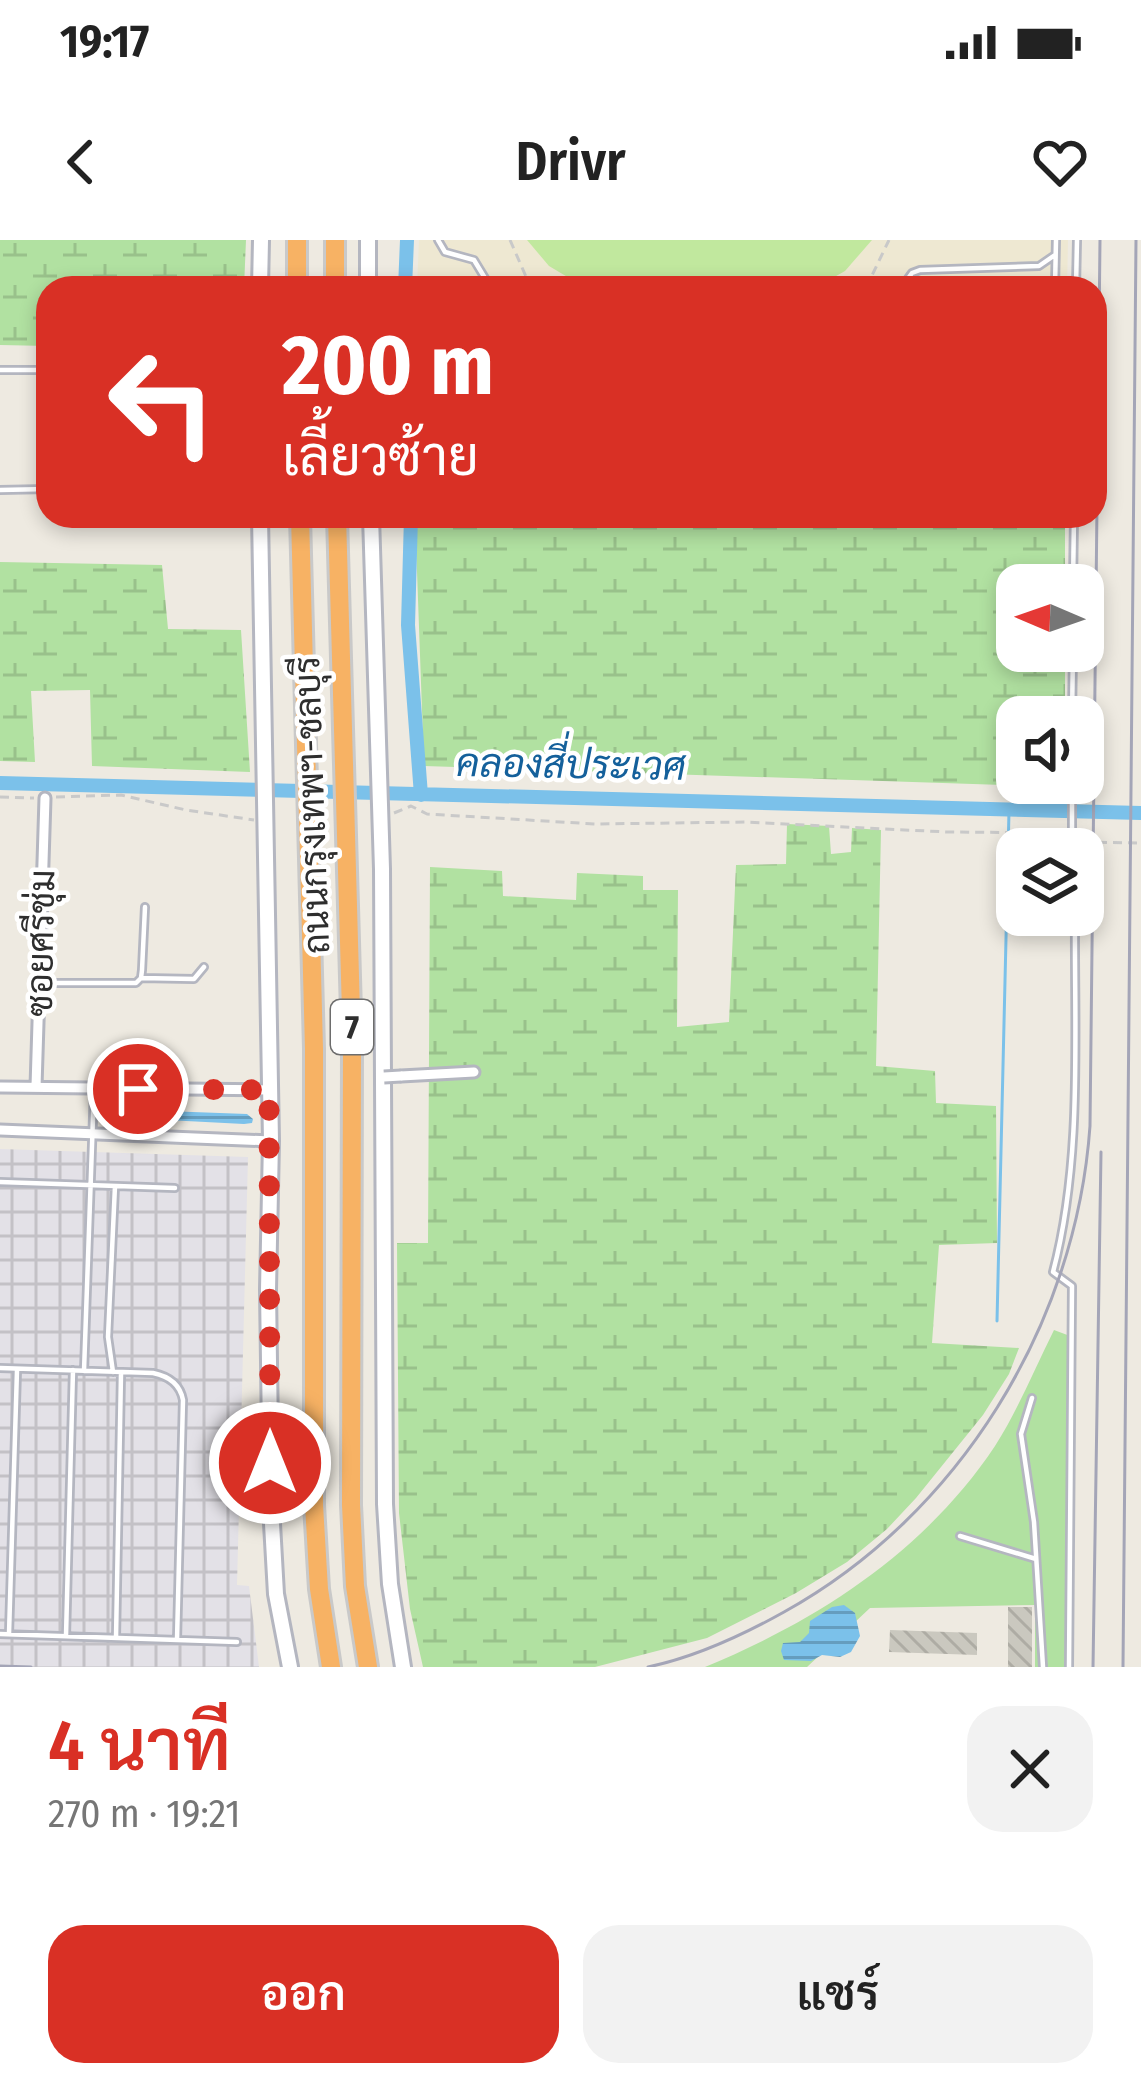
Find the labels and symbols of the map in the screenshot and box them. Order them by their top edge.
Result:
north arrow [996,564,1104,672]
street label: ถนนกรุงเทพฯ-ชลบุรี [284,655,341,955]
water label: คลองสี่ประเวศ [456,729,687,790]
street label: ซอยศรีชุ่ม [17,869,66,1017]
road number: 7 [331,1000,373,1054]
pin [87,1038,189,1140]
position arrow [207,1400,333,1526]

